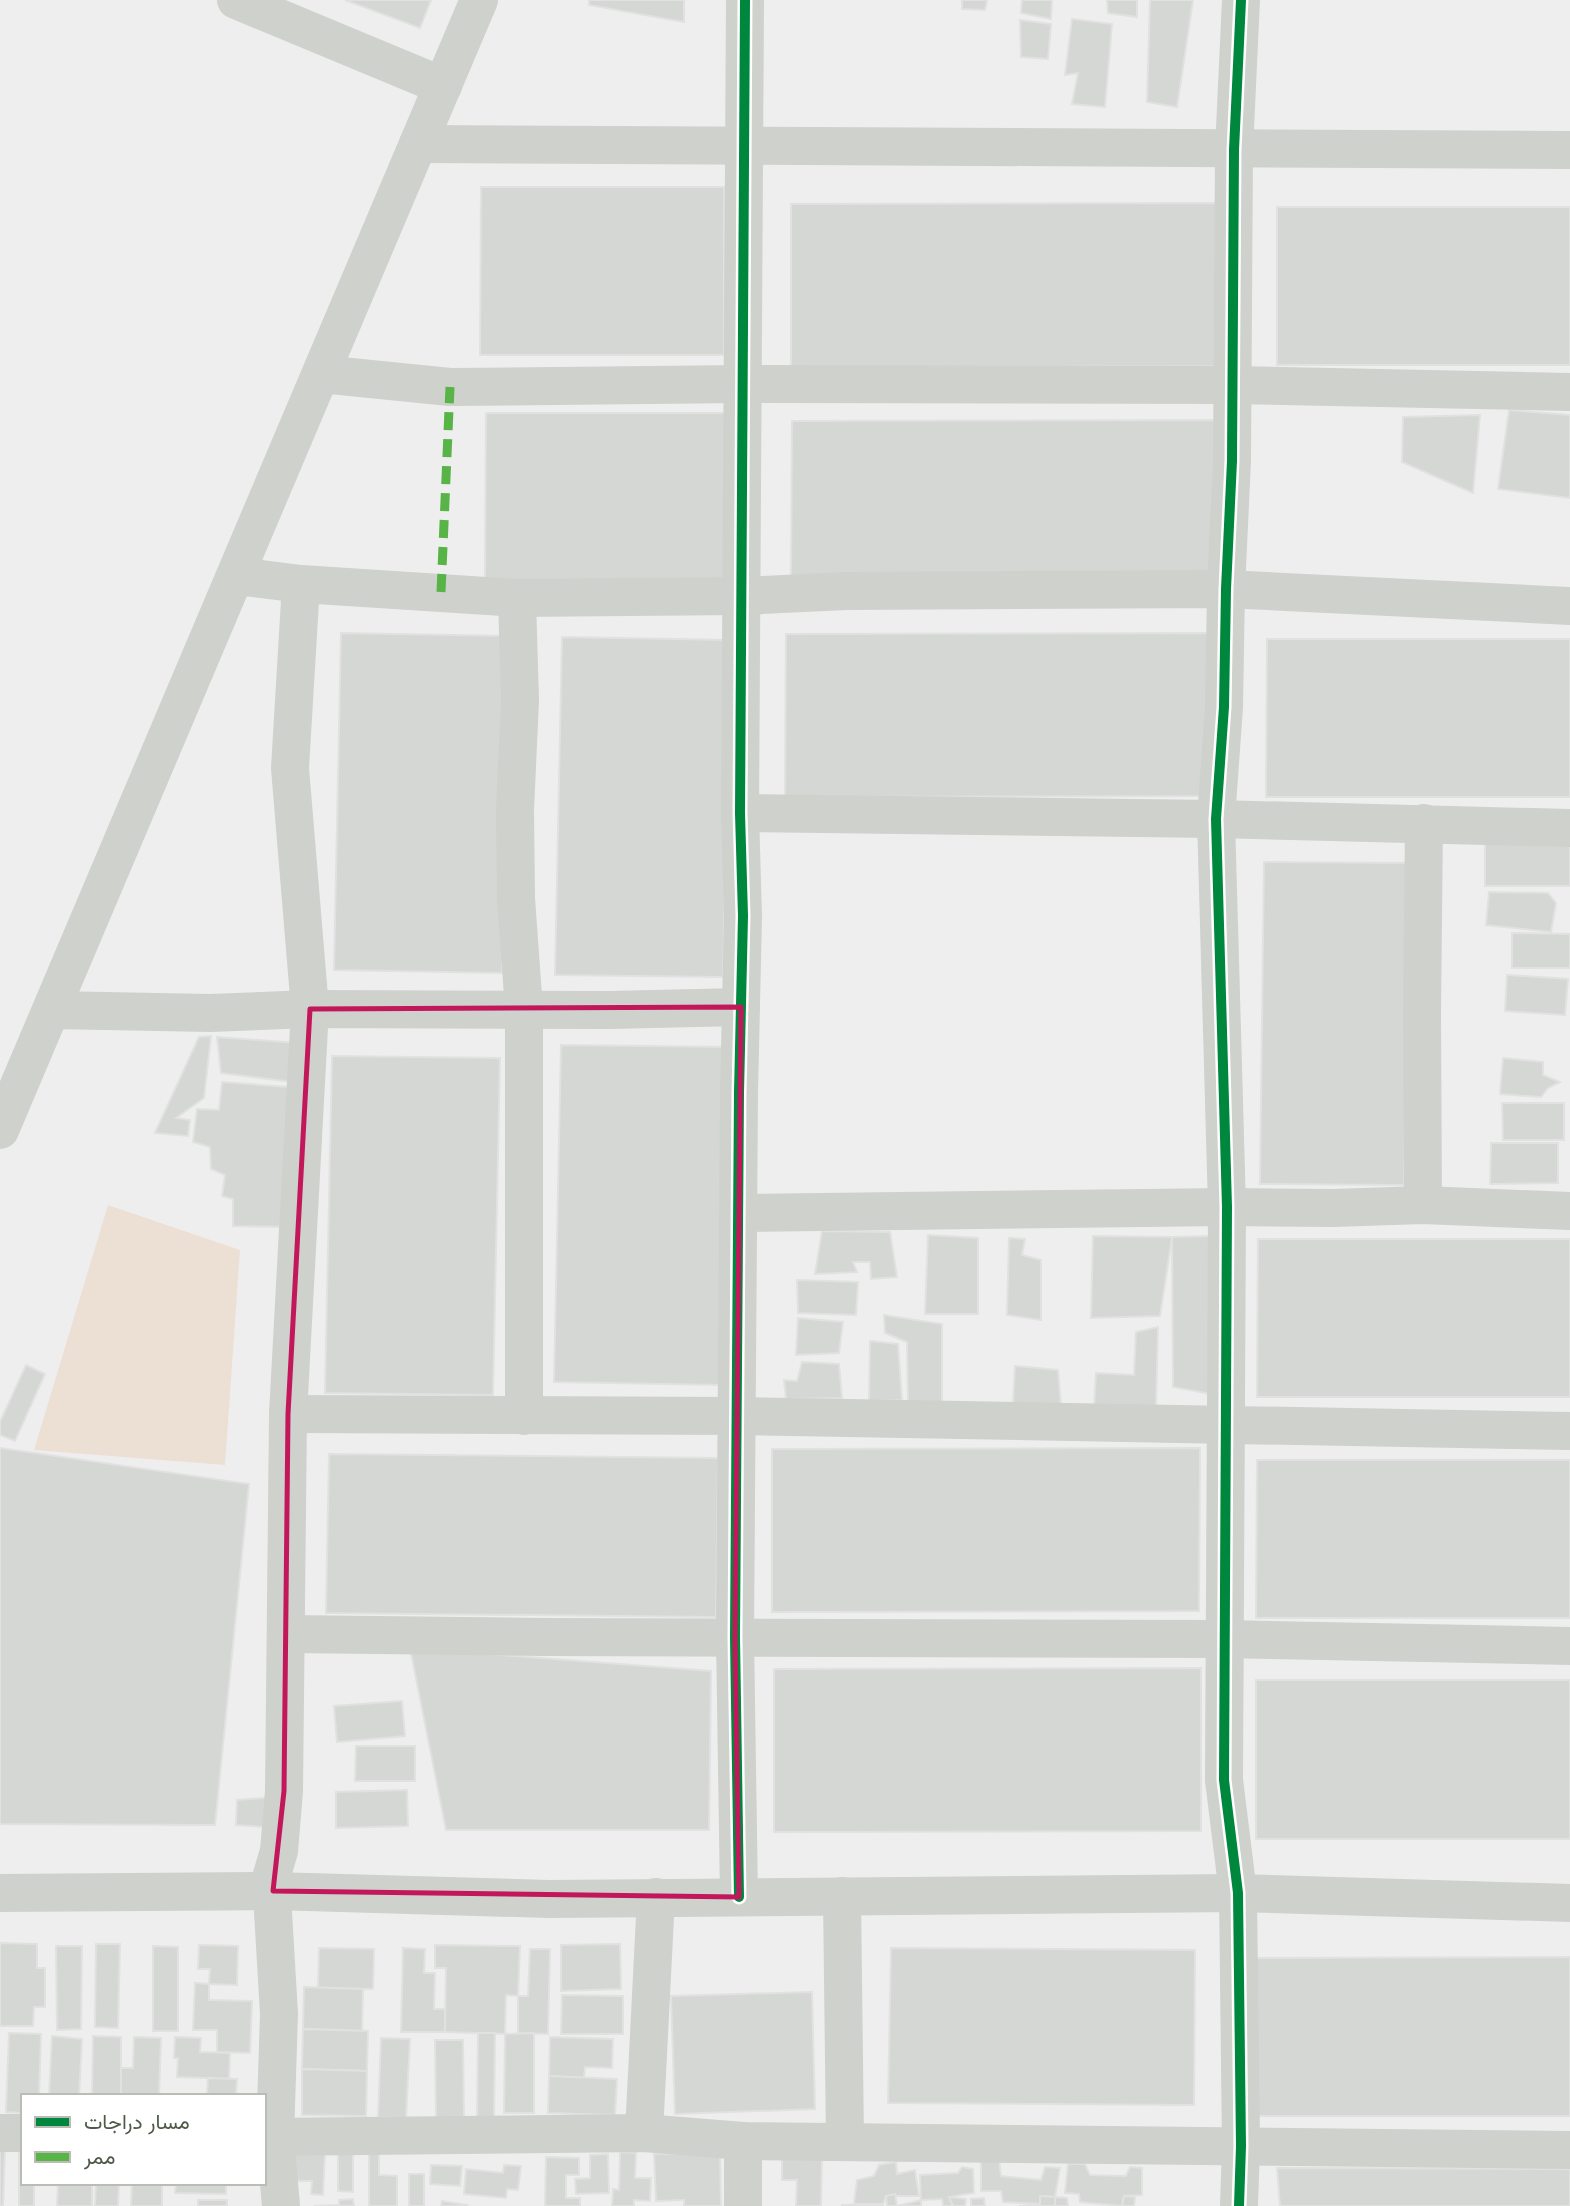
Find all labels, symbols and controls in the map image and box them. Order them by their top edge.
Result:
legend [21,2094,266,2185]
text: مسار دراجات [84,2107,190,2136]
text: ممر [83,2142,115,2171]

